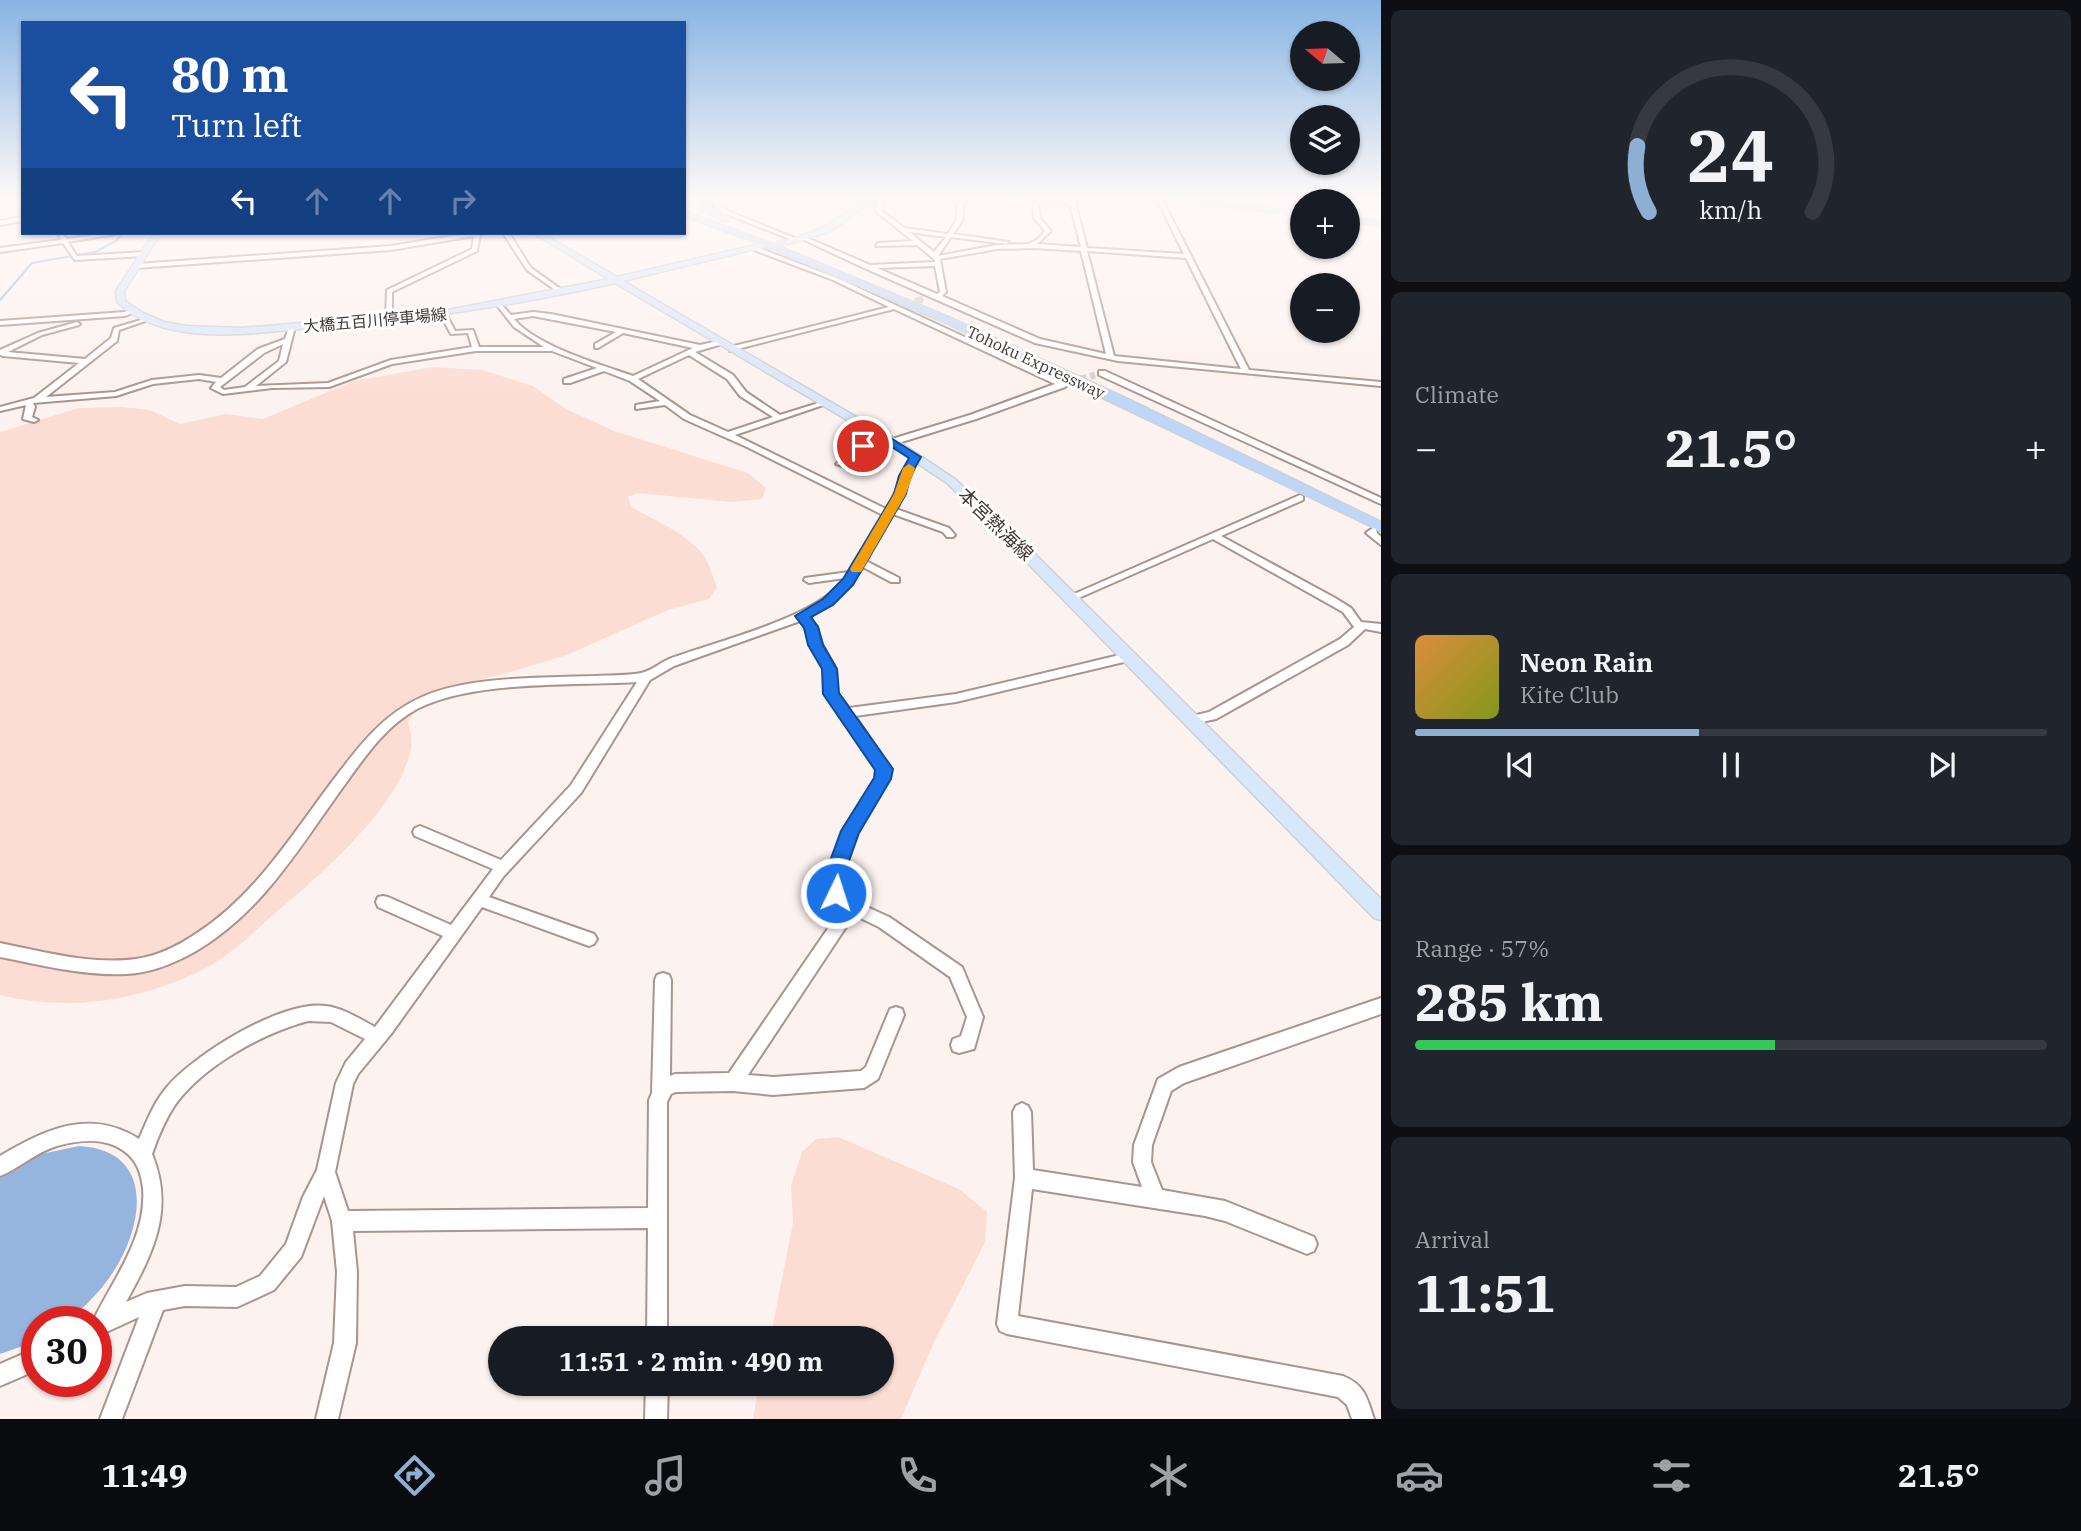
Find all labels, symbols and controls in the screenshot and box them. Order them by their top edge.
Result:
north arrow [1290,21,1360,91]
map controls [1290,21,1360,343]
text: 80 m [171,42,289,105]
icon: left [56,49,147,140]
text: Turn left [171,104,302,146]
button: layers [1290,105,1360,175]
text: 24 [1687,107,1775,202]
icon: left [225,182,263,220]
icon: ahead [298,182,336,220]
icon: ahead [371,182,409,220]
icon: right [444,182,482,220]
button: + [1290,189,1360,259]
text: km/h [1699,193,1763,226]
button: − [1290,273,1360,343]
street label: 大橋五百川停車場線 [302,304,448,336]
street label: Tohoku Expressway [964,321,1109,403]
text: Climate [1415,379,1499,409]
text: 21.5° [1665,414,1797,481]
pin [833,416,893,476]
text: − [1415,423,1438,472]
text: + [2024,423,2047,472]
icon: arrive [844,427,882,465]
street label: 本宮熱海線 [953,482,1039,566]
text: Neon Rain [1520,645,1653,679]
text: Kite Club [1520,679,1619,709]
icon: previous [1501,746,1539,784]
icon: pause [1712,746,1750,784]
icon: next [1923,746,1961,784]
position arrow [799,856,873,930]
text: Range · 57% [1415,933,1549,963]
text: 285 km [1415,968,1604,1035]
text: Arrival [1415,1224,1490,1254]
text: 11:51 [1415,1259,1556,1326]
speed limit sign: 30 [21,1306,112,1397]
text: 11:51 · 2 min · 490 m [559,1344,823,1378]
icon: directions [390,1451,439,1500]
icon: music [641,1451,690,1500]
icon: phone [893,1451,942,1500]
icon: climate [1144,1451,1193,1500]
icon: car [1395,1451,1444,1500]
icon: filters [1647,1451,1696,1500]
text: 11:49 [101,1454,188,1496]
text: 21.5° [1898,1454,1980,1496]

